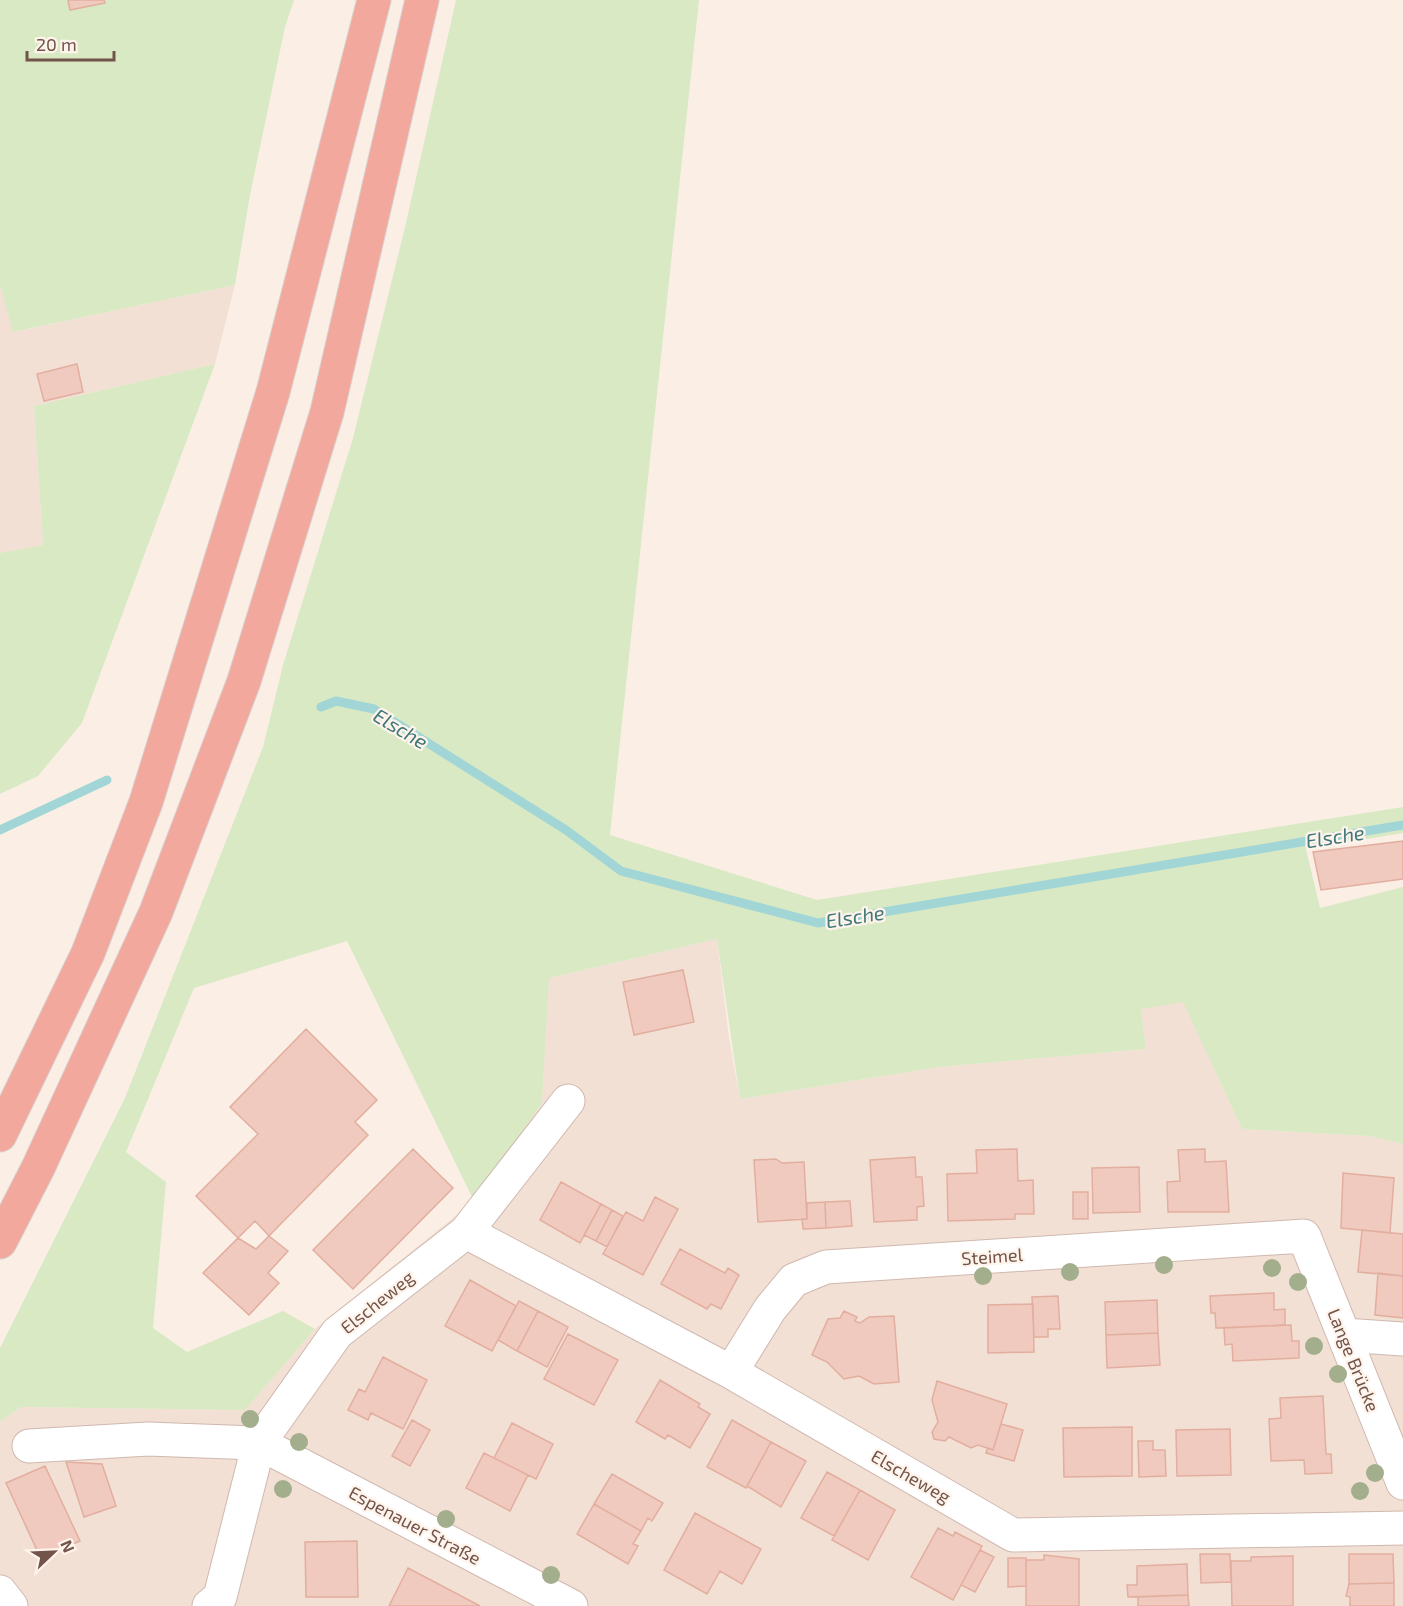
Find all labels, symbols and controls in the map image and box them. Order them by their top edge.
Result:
scale bar [27,24,114,62]
text: 20 m [36,33,77,55]
water label: Elsche [369,702,433,754]
water label: Elsche [1304,819,1366,852]
water label: Elsche [824,899,886,932]
street label: Steimel [960,1243,1024,1269]
street label: Elscheweg [336,1266,418,1338]
street label: Lange Brücke [1323,1305,1385,1415]
street label: Elscheweg [867,1444,955,1508]
street label: Espenauer Straße [345,1481,485,1569]
north arrow [24,1522,84,1582]
text: N [57,1537,79,1555]

